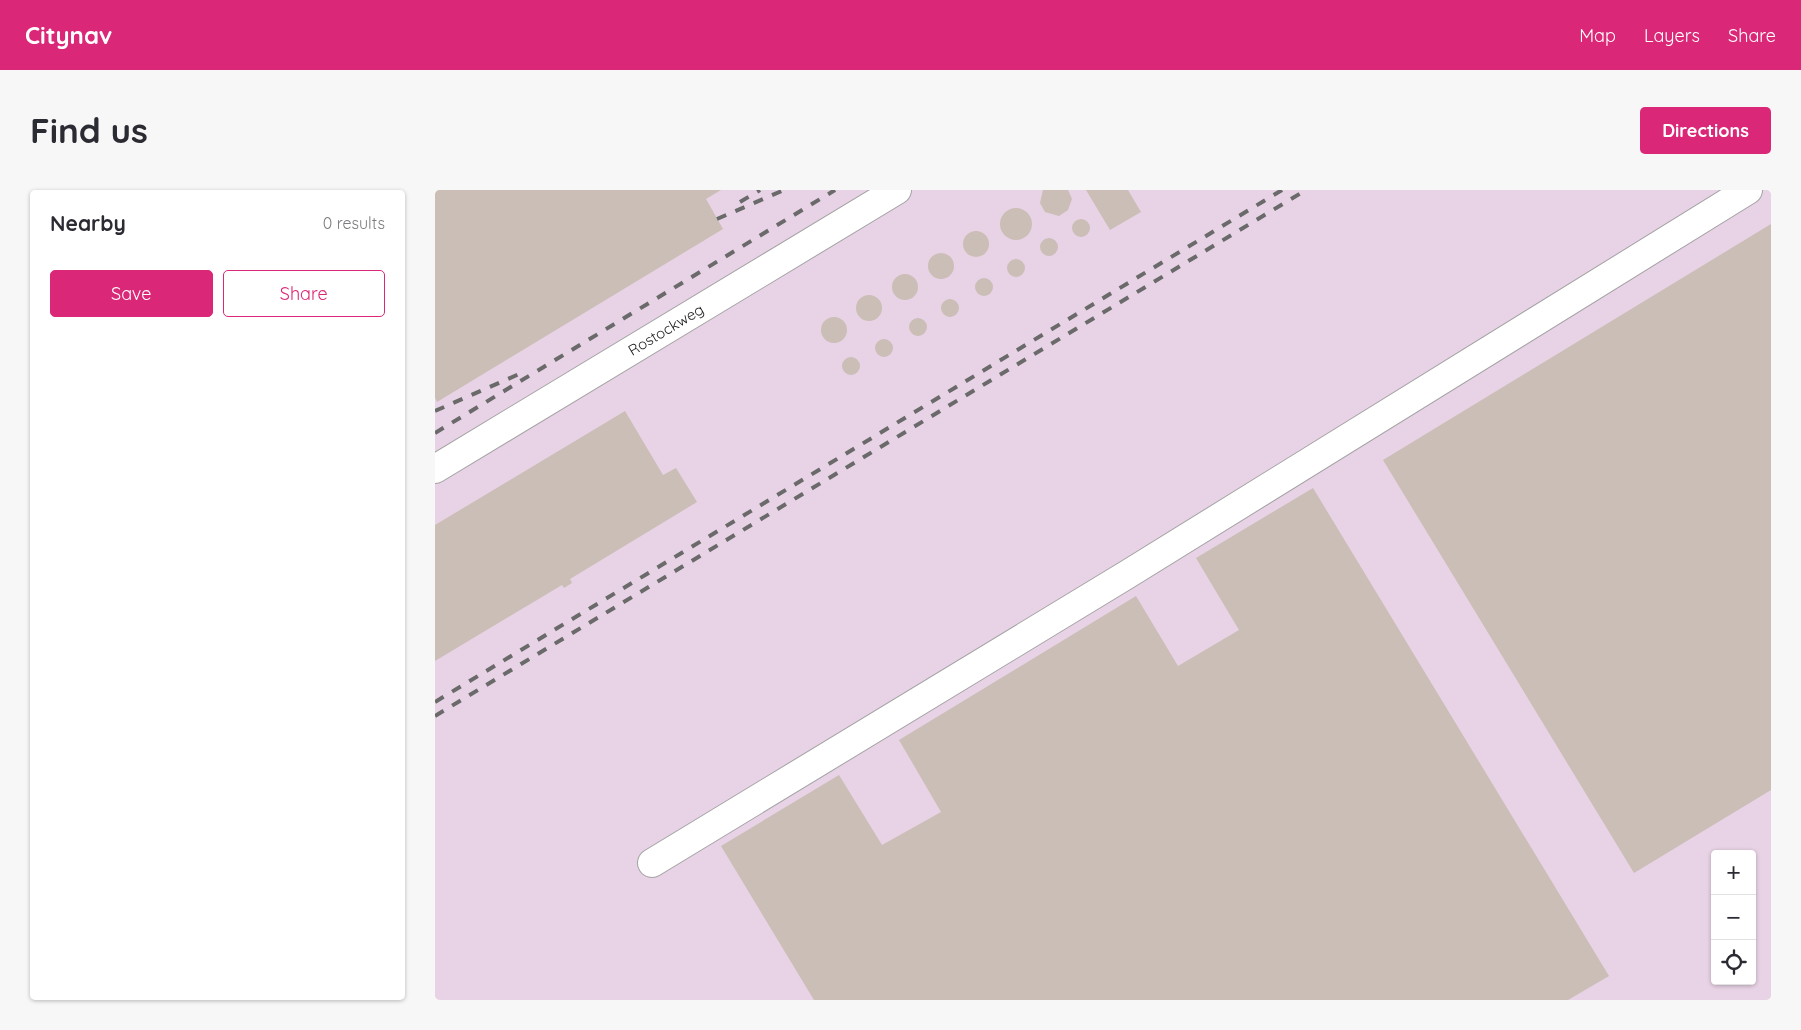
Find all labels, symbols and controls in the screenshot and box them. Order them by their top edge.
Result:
text: Citynav [25,20,112,50]
text: Map [1579,24,1616,47]
text: Layers [1644,24,1700,47]
text: Share [1728,24,1776,47]
button: Directions [1640,107,1771,154]
text: Find us [30,108,148,152]
text: Nearby [50,210,126,236]
text: 0 results [323,213,385,233]
button: Save [50,270,213,317]
button: Share [223,270,385,317]
street label: Rostockweg [624,300,707,360]
map controls [1711,850,1756,985]
button: + [1711,850,1756,895]
button: − [1711,895,1756,940]
button: locate [1711,940,1756,985]

